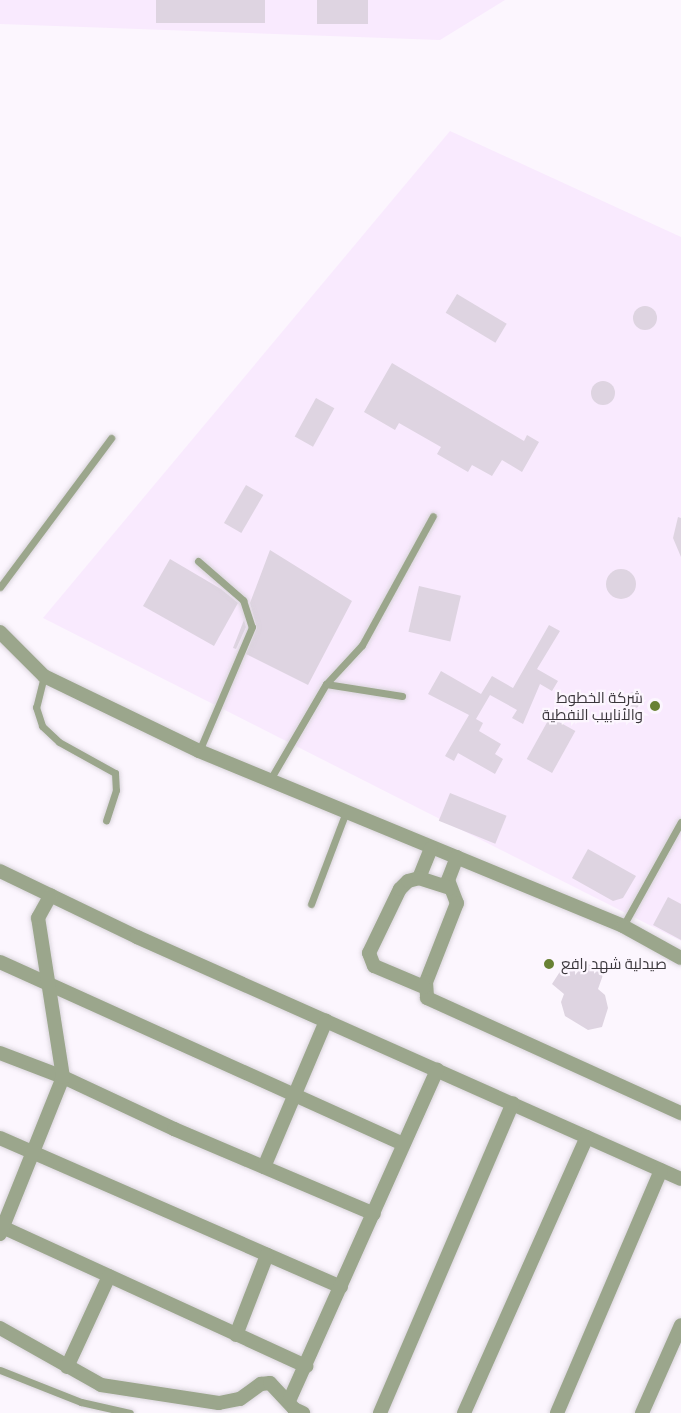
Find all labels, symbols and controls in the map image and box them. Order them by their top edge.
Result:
place label: شركة الخطوط والأنابيب النفطية [542,688,643,723]
marker: شركة الخطوط والأنابيب النفطية [648,699,662,713]
place label: صيدلية شهد رافع [561,955,667,973]
marker: صيدلية شهد رافع [542,957,556,971]

